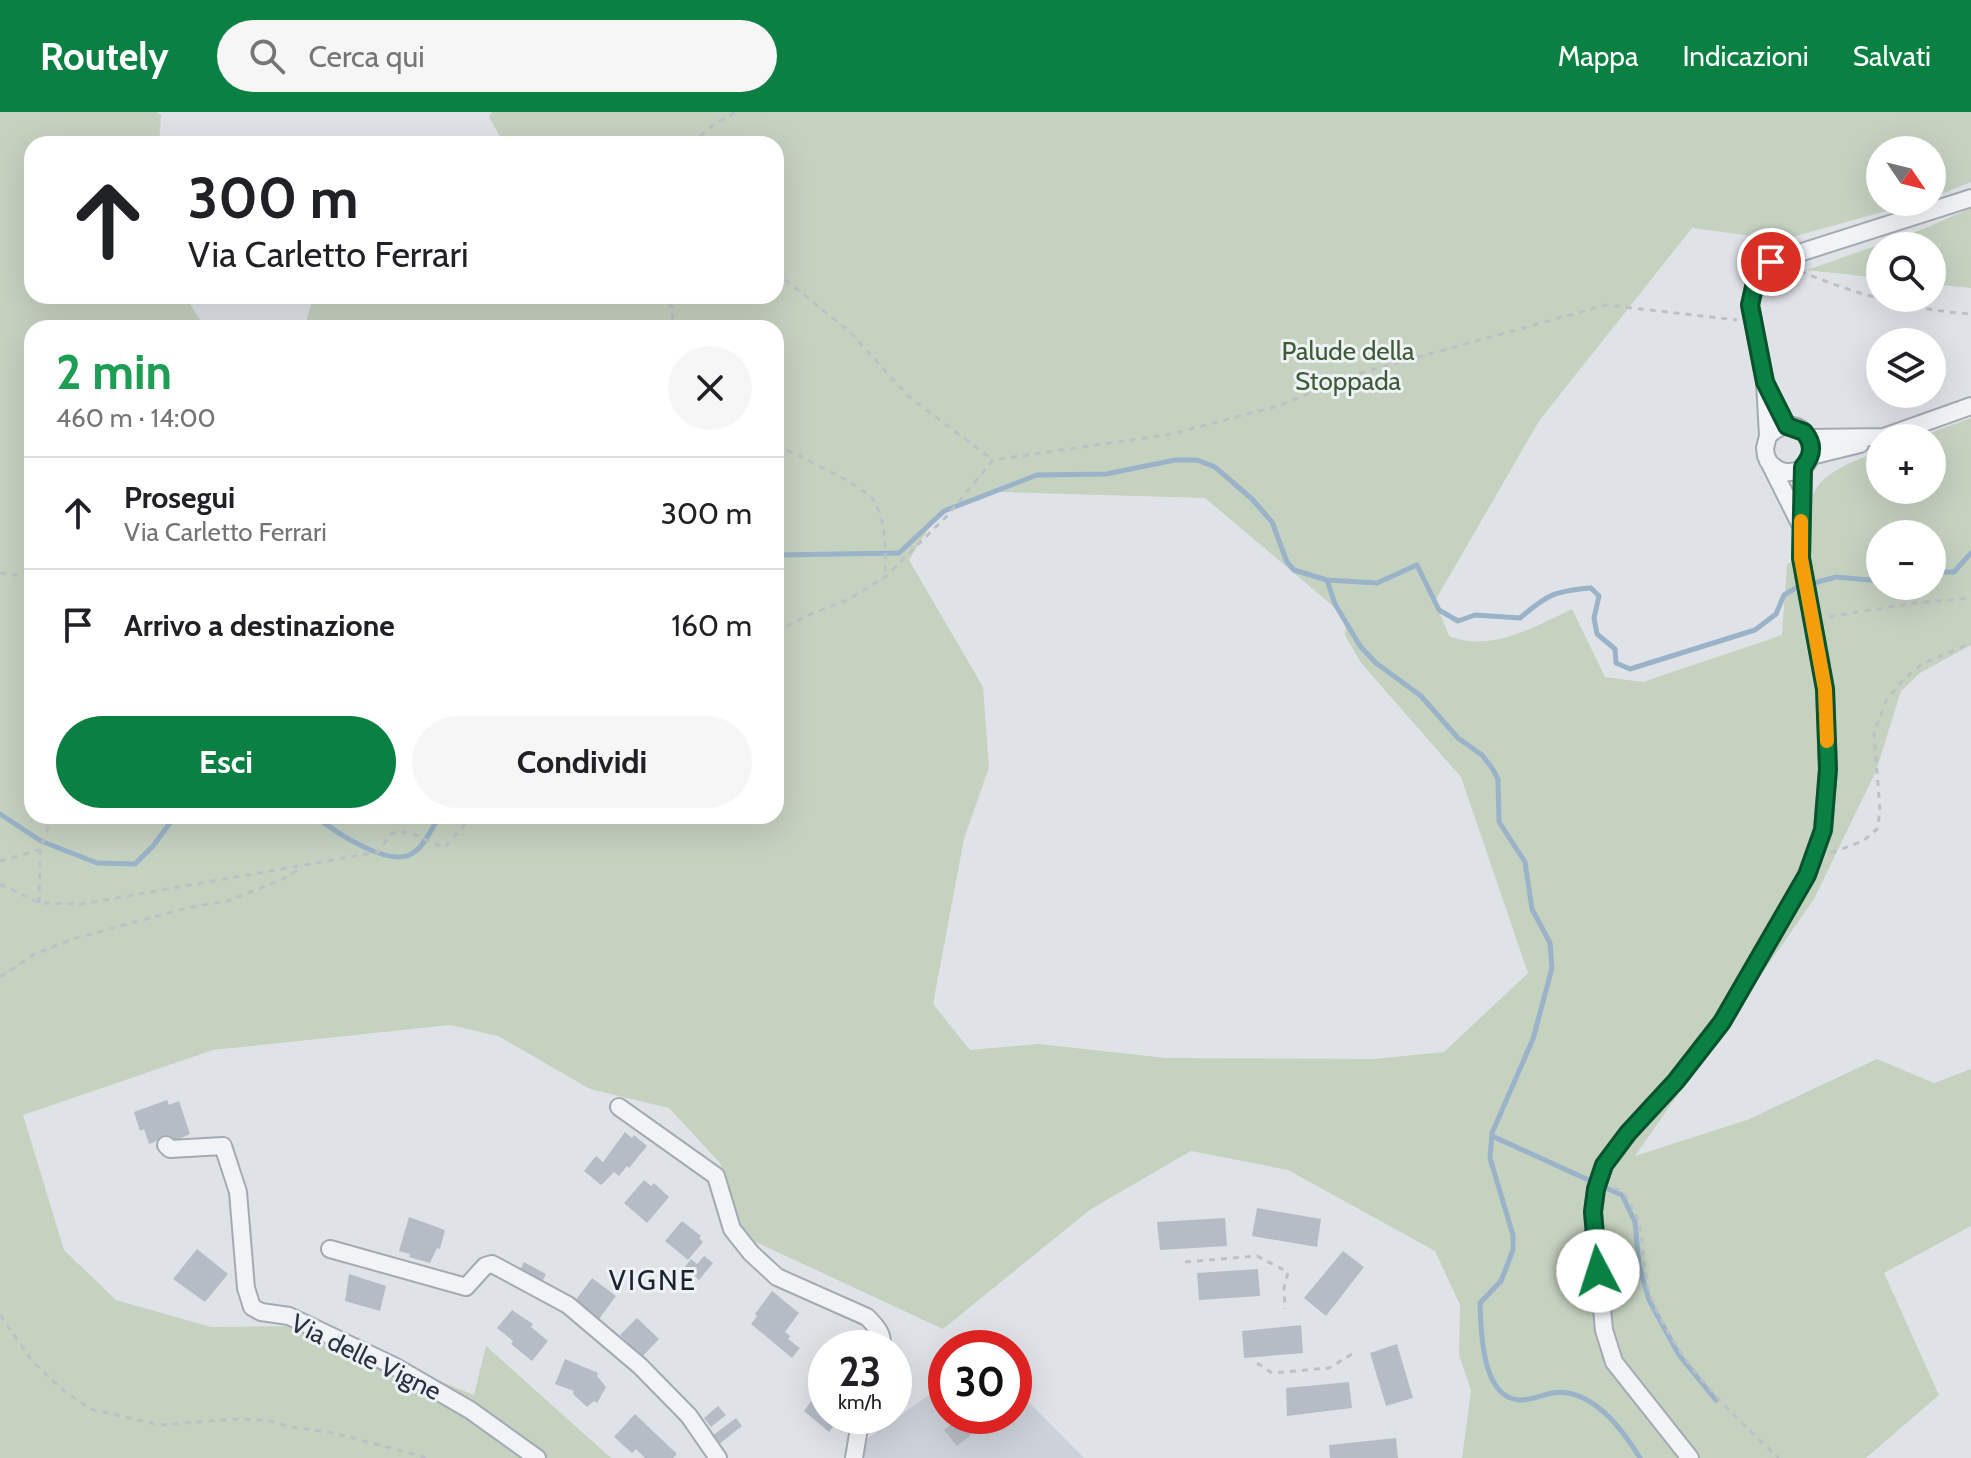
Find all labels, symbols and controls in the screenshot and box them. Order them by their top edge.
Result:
search box [217,20,777,92]
text: Routely [40,33,169,80]
icon: search [245,34,289,78]
text: Cerca qui [309,38,425,75]
text: Mappa [1558,39,1638,73]
text: Indicazioni [1682,39,1809,73]
text: Salvati [1853,39,1931,73]
north arrow [1866,136,1946,216]
map controls [1866,136,1946,600]
text: 300 m [188,164,359,232]
icon: ahead [56,168,160,272]
pin [1737,228,1805,296]
text: Via Carletto Ferrari [188,232,469,276]
button: search [1866,232,1946,312]
icon: arrive [1749,240,1793,284]
button: layers [1866,328,1946,408]
park label: Palude della Stoppada [1282,335,1415,397]
text: 2 min [56,343,172,401]
button: close [668,346,752,430]
text: 460 m · 14:00 [56,402,216,434]
button: + [1866,424,1946,504]
text: Prosegui [124,479,235,516]
icon: ahead [56,491,100,535]
text: 300 m [661,495,752,532]
text: Via Carletto Ferrari [124,516,327,548]
button: − [1866,520,1946,600]
icon: arrive [56,603,100,647]
text: Arrivo a destinazione [124,607,395,644]
text: 160 m [671,607,752,644]
button: Esci [56,716,396,808]
button: Condividi [412,716,752,808]
position arrow [1556,1229,1640,1313]
district label: VIGNE [609,1263,697,1297]
street label: Via delle Vigne [286,1307,446,1407]
speed limit sign: 30 [928,1330,1032,1434]
text: 23 [839,1347,881,1396]
text: km/h [838,1390,882,1414]

